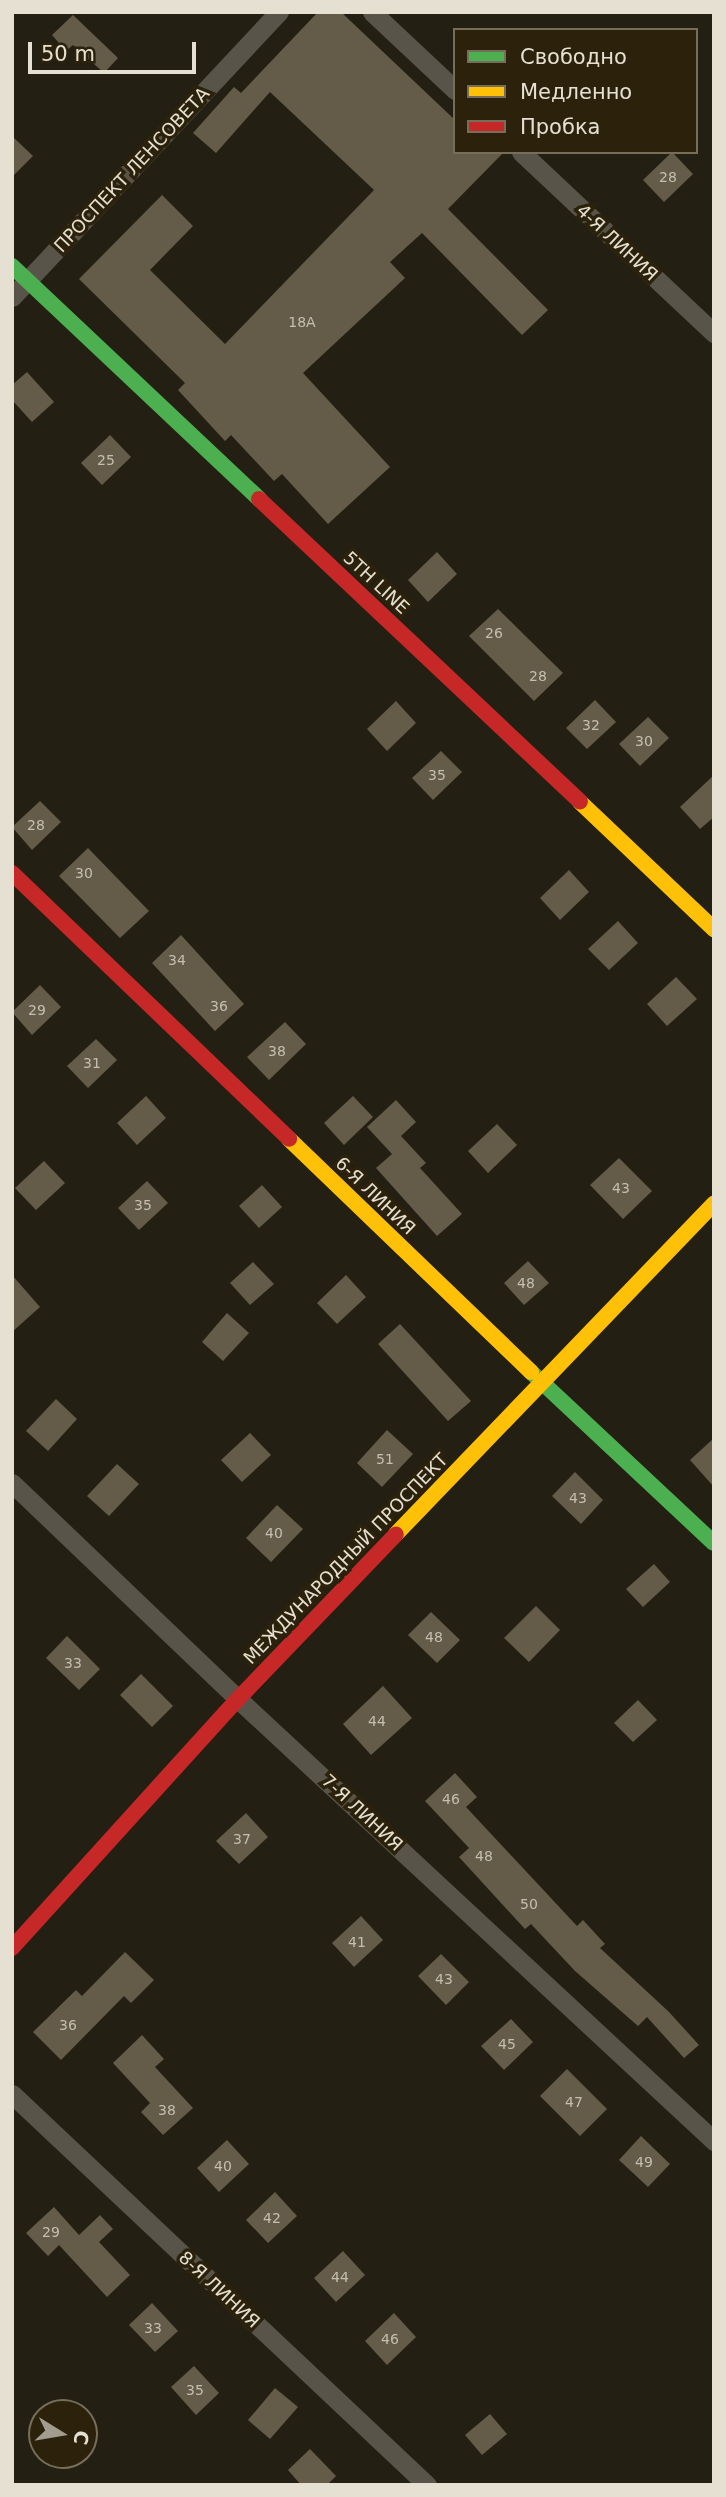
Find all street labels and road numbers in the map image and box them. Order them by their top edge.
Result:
street label: ПРОСПЕКТ ЛЕНСОВЕТА [50,83,214,257]
street label: 4-Я ЛИНИЯ [572,200,662,286]
street label: 5TH LINE [339,547,413,619]
street label: 6-Я ЛИНИЯ [331,1153,419,1239]
street label: МЕЖДУНАРОДНЫЙ ПРОСПЕКТ [239,1449,453,1669]
street label: 7-Я ЛИНИЯ [317,1770,407,1856]
street label: 8-Я ЛИНИЯ [174,2247,264,2333]

